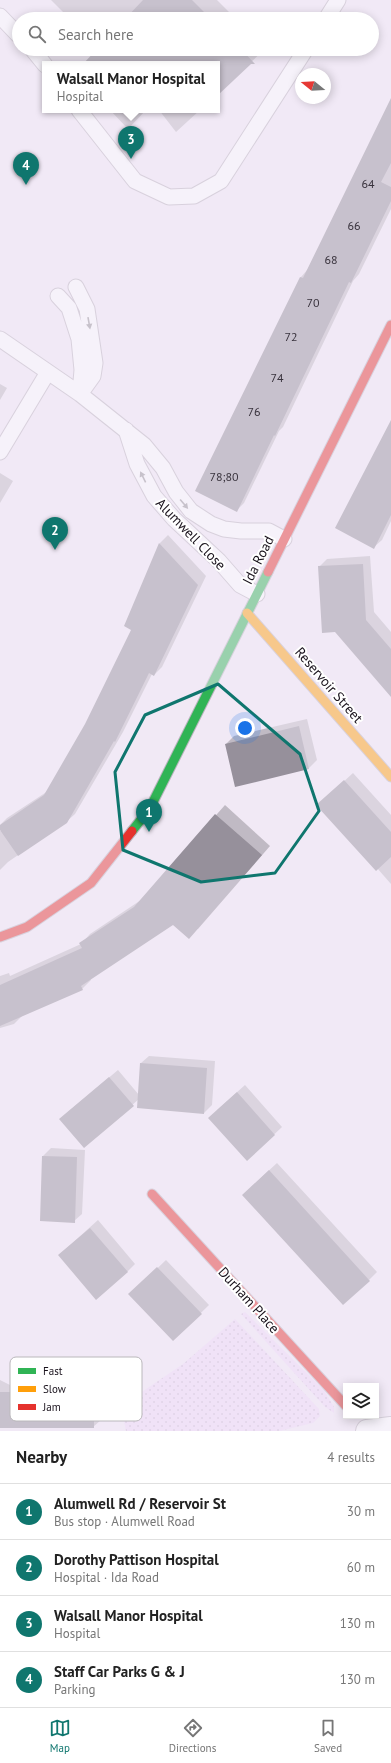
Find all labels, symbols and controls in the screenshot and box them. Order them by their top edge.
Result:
search box [12,12,379,56]
icon: search [26,23,48,45]
text: Search here [58,25,134,44]
popup [42,61,220,113]
north arrow [295,68,331,104]
text: Walsall Manor Hospital [57,69,205,88]
text: Hospital [57,88,103,105]
pin: 3 [118,126,144,159]
pin: 4 [13,152,39,185]
house number: 64 [361,176,375,191]
house number: 66 [347,218,361,233]
house number: 68 [324,252,338,267]
house number: 70 [306,295,320,310]
one-way arrow [87,317,93,329]
house number: 72 [284,329,298,344]
house number: 74 [270,370,284,385]
house number: 76 [247,404,261,419]
house number: 78;80 [209,469,239,484]
one-way arrow [140,471,146,483]
street label: Alumwell Close [152,494,230,574]
one-way arrow [180,498,189,509]
pin: 2 [42,517,68,550]
street label: Ida Road [238,533,278,587]
street label: Reservoir Street [291,643,367,727]
your location [235,718,255,738]
pin: 1 [136,799,162,832]
street label: Durham Place [214,1263,284,1337]
legend [10,1357,142,1421]
text: Fast [43,1364,63,1378]
text: Slow [43,1382,66,1396]
map controls [343,1383,379,1419]
button: layers [343,1383,379,1419]
text: Jam [42,1400,61,1414]
text: Nearby [16,1446,67,1468]
text: 4 results [327,1449,375,1466]
text: Alumwell Rd / Reservoir St [54,1494,226,1513]
text: 1 [25,1503,33,1520]
text: 30 m [347,1503,375,1520]
text: Bus stop · Alumwell Road [54,1513,195,1530]
text: Dorothy Pattison Hospital [54,1550,219,1569]
text: 2 [25,1559,33,1576]
text: 60 m [347,1559,375,1576]
text: Hospital · Ida Road [54,1569,159,1586]
text: Walsall Manor Hospital [54,1606,203,1625]
text: 3 [25,1615,33,1632]
text: 130 m [340,1615,375,1632]
text: Hospital [54,1625,100,1642]
text: Staff Car Parks G & J [54,1662,185,1681]
text: 4 [25,1671,33,1688]
text: 130 m [340,1671,375,1688]
text: Parking [54,1681,95,1698]
tab: Map [49,1717,71,1755]
tab: Directions [169,1717,216,1755]
tab: Saved [314,1717,342,1755]

